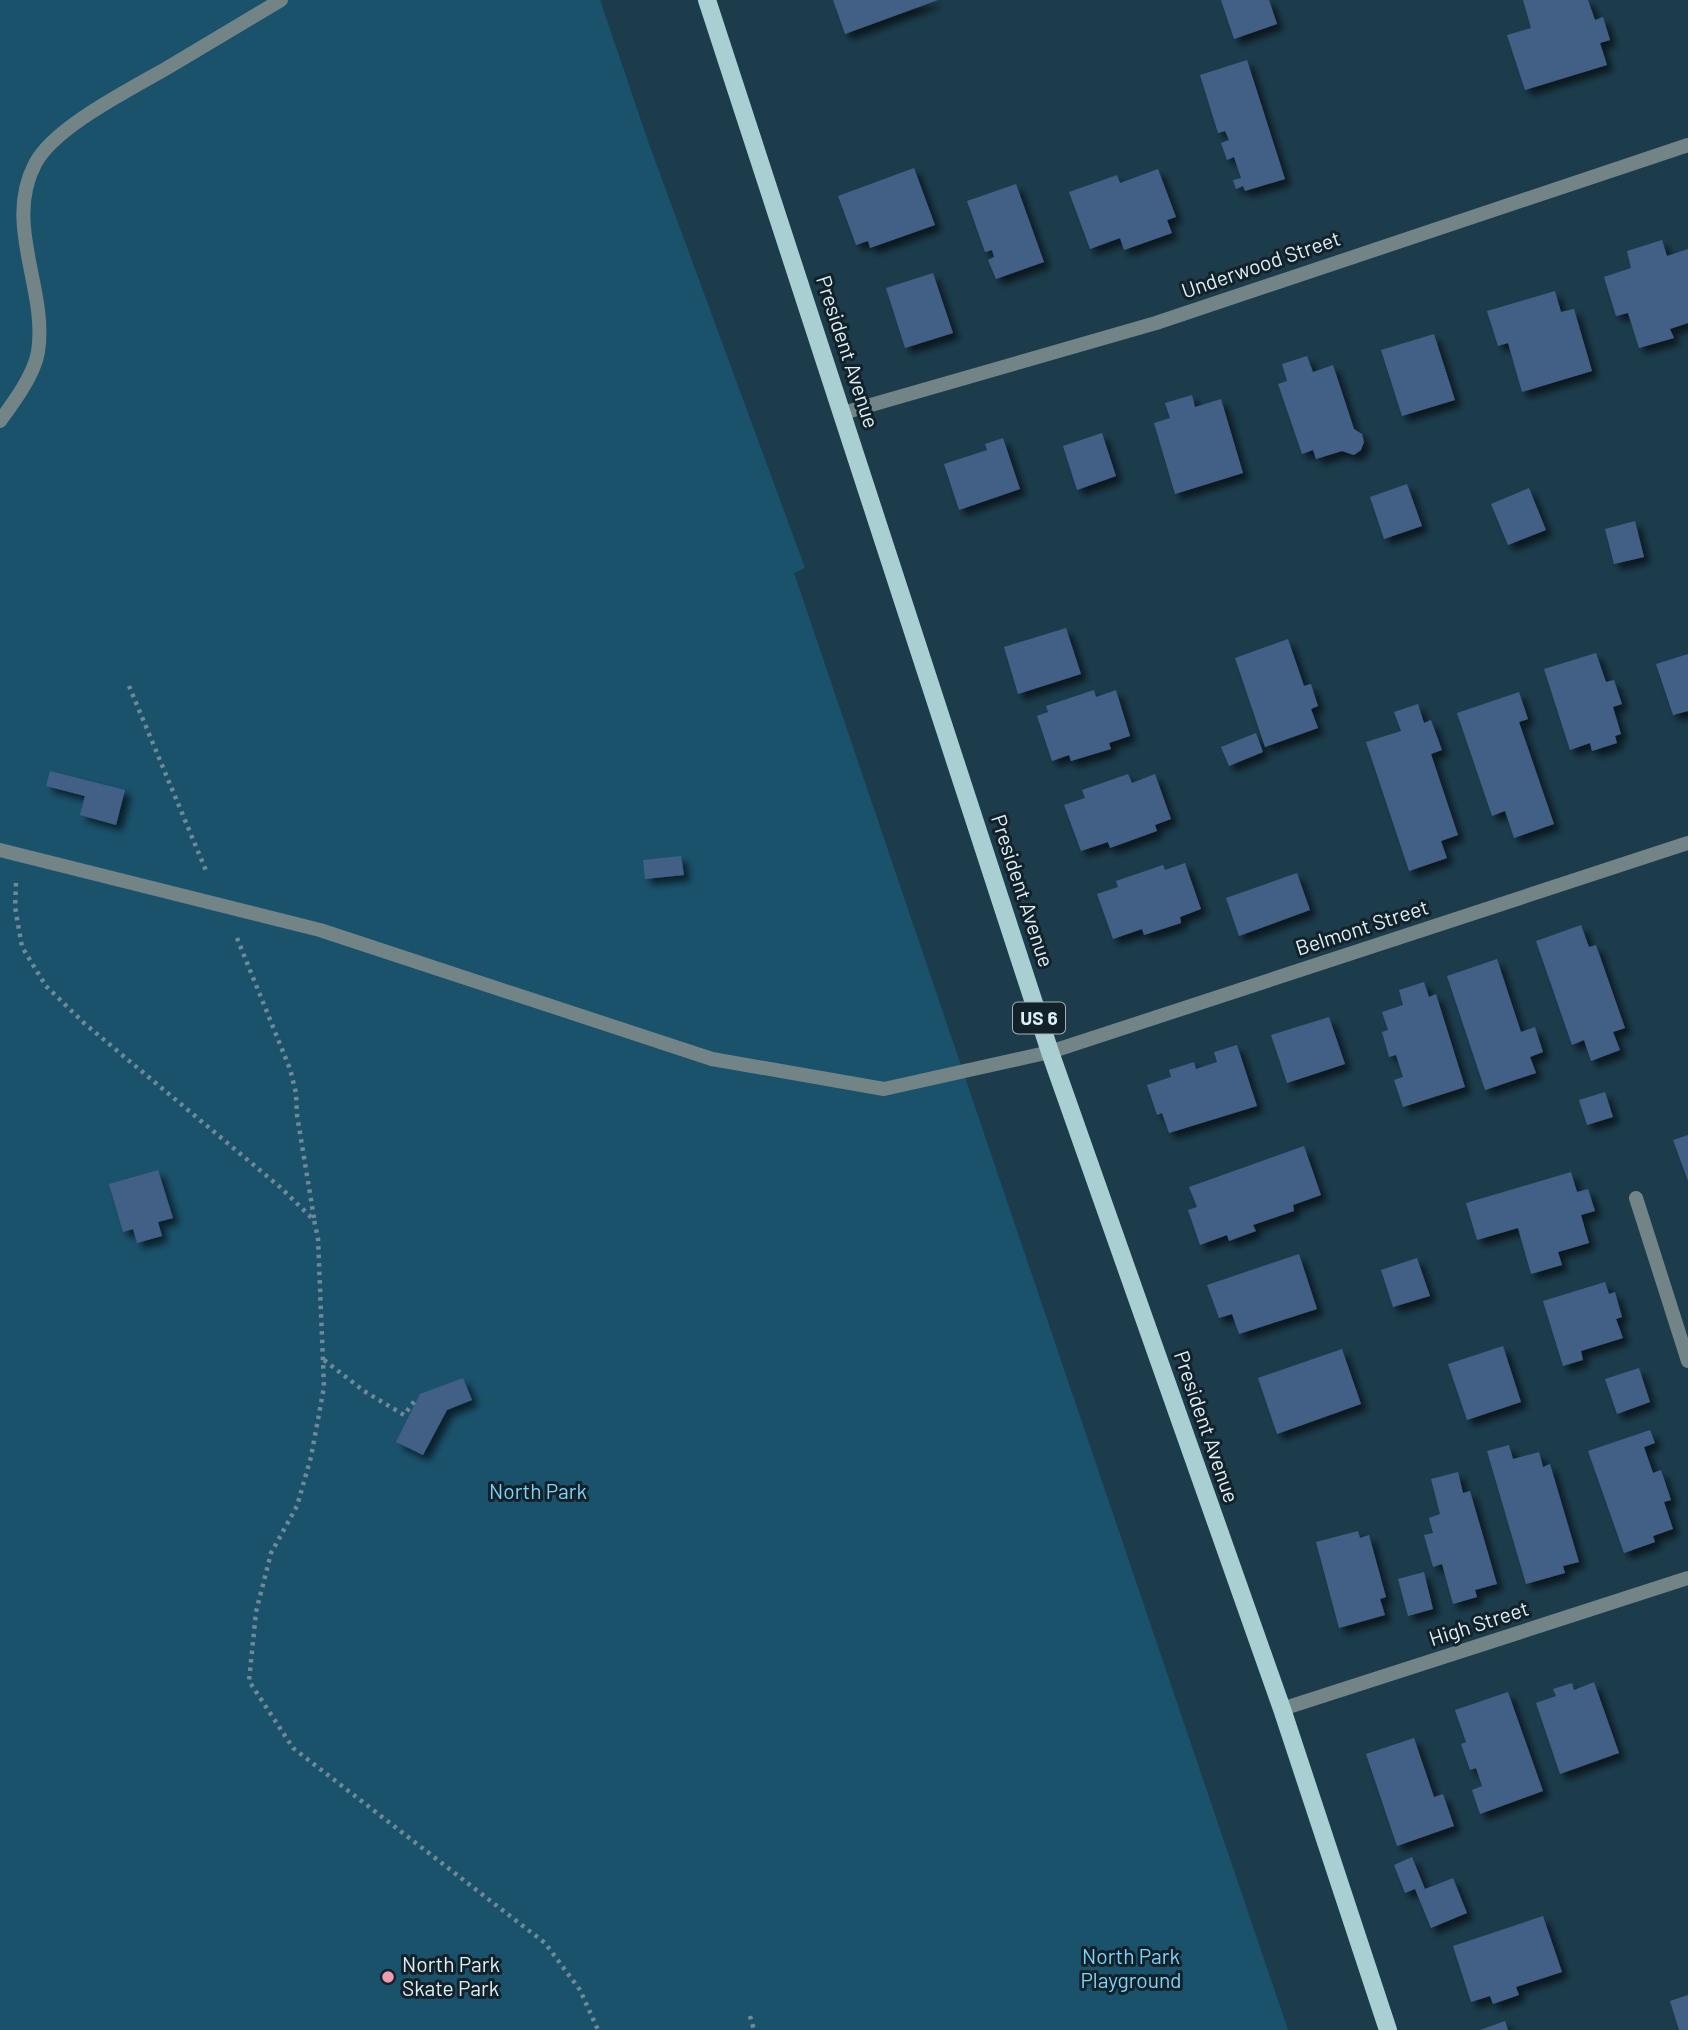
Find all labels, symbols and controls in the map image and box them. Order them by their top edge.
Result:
street label: Underwood Street [1178,225,1343,302]
street label: President Avenue [812,272,885,431]
street label: President Avenue [987,811,1060,970]
street label: Belmont Street [1292,893,1431,960]
road number: US 6 [1013,1002,1065,1034]
street label: President Avenue [1170,1347,1245,1506]
park label: North Park [489,1478,587,1503]
street label: High Street [1426,1595,1531,1650]
park label: North Park Playground [1080,1943,1182,1992]
place label: North Park Skate Park [402,1951,500,2000]
marker: North Park Skate Park [380,1969,396,1985]

